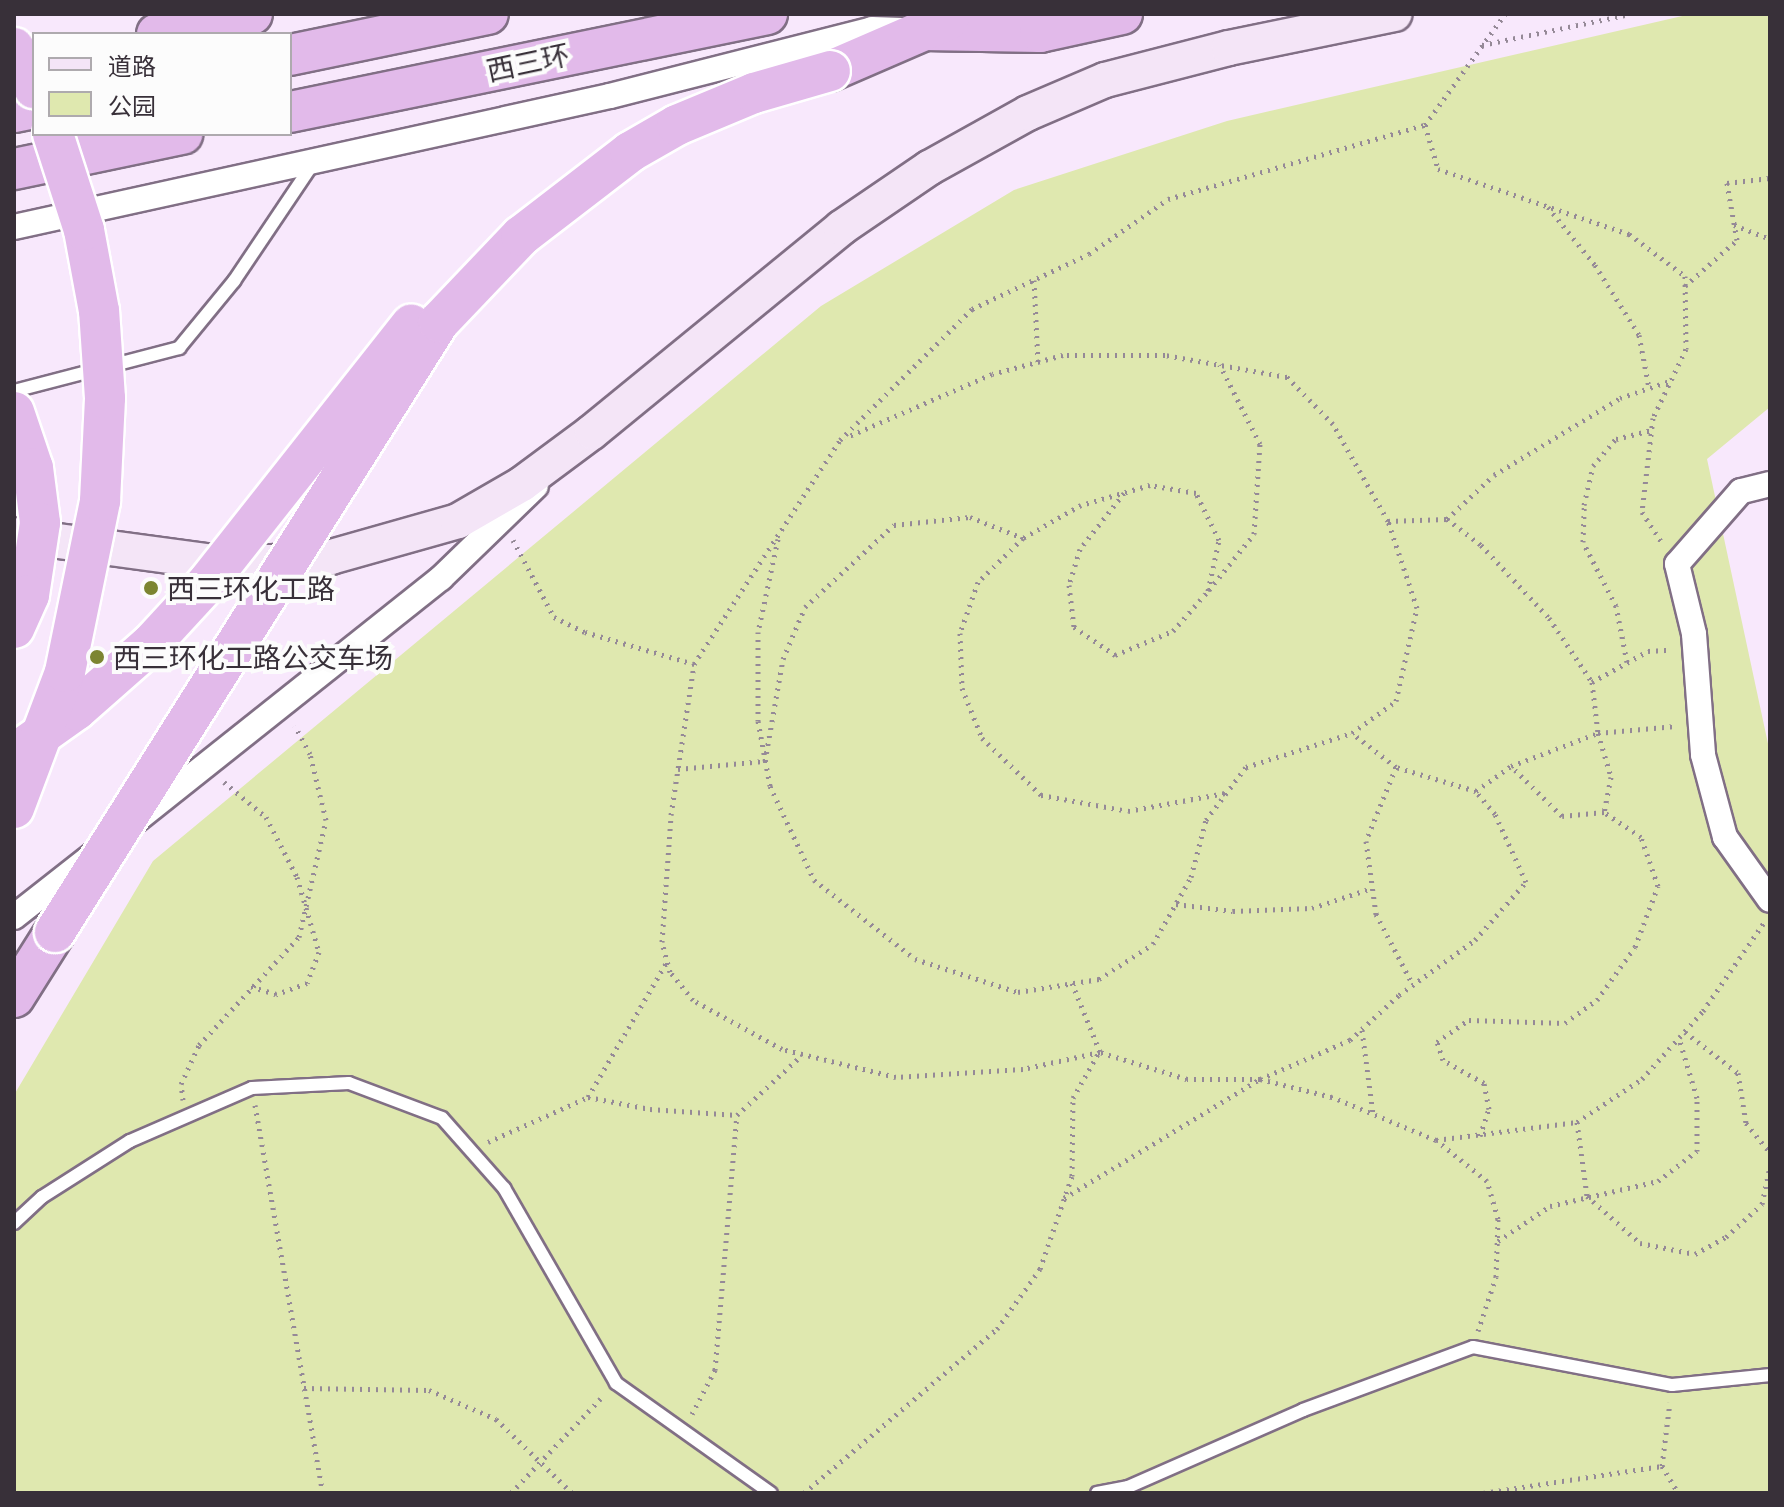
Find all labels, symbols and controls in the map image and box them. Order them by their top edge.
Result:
legend [32,32,292,136]
street label: 西三环 [483,37,573,87]
text: 道路 [108,49,156,82]
text: 公园 [108,89,156,122]
place label: 西三环化工路 [167,571,335,605]
marker: 西三环化工路 [142,579,160,597]
place label: 西三环化工路公交车场 [113,640,393,674]
marker: 西三环化工路公交车场 [88,648,106,666]

